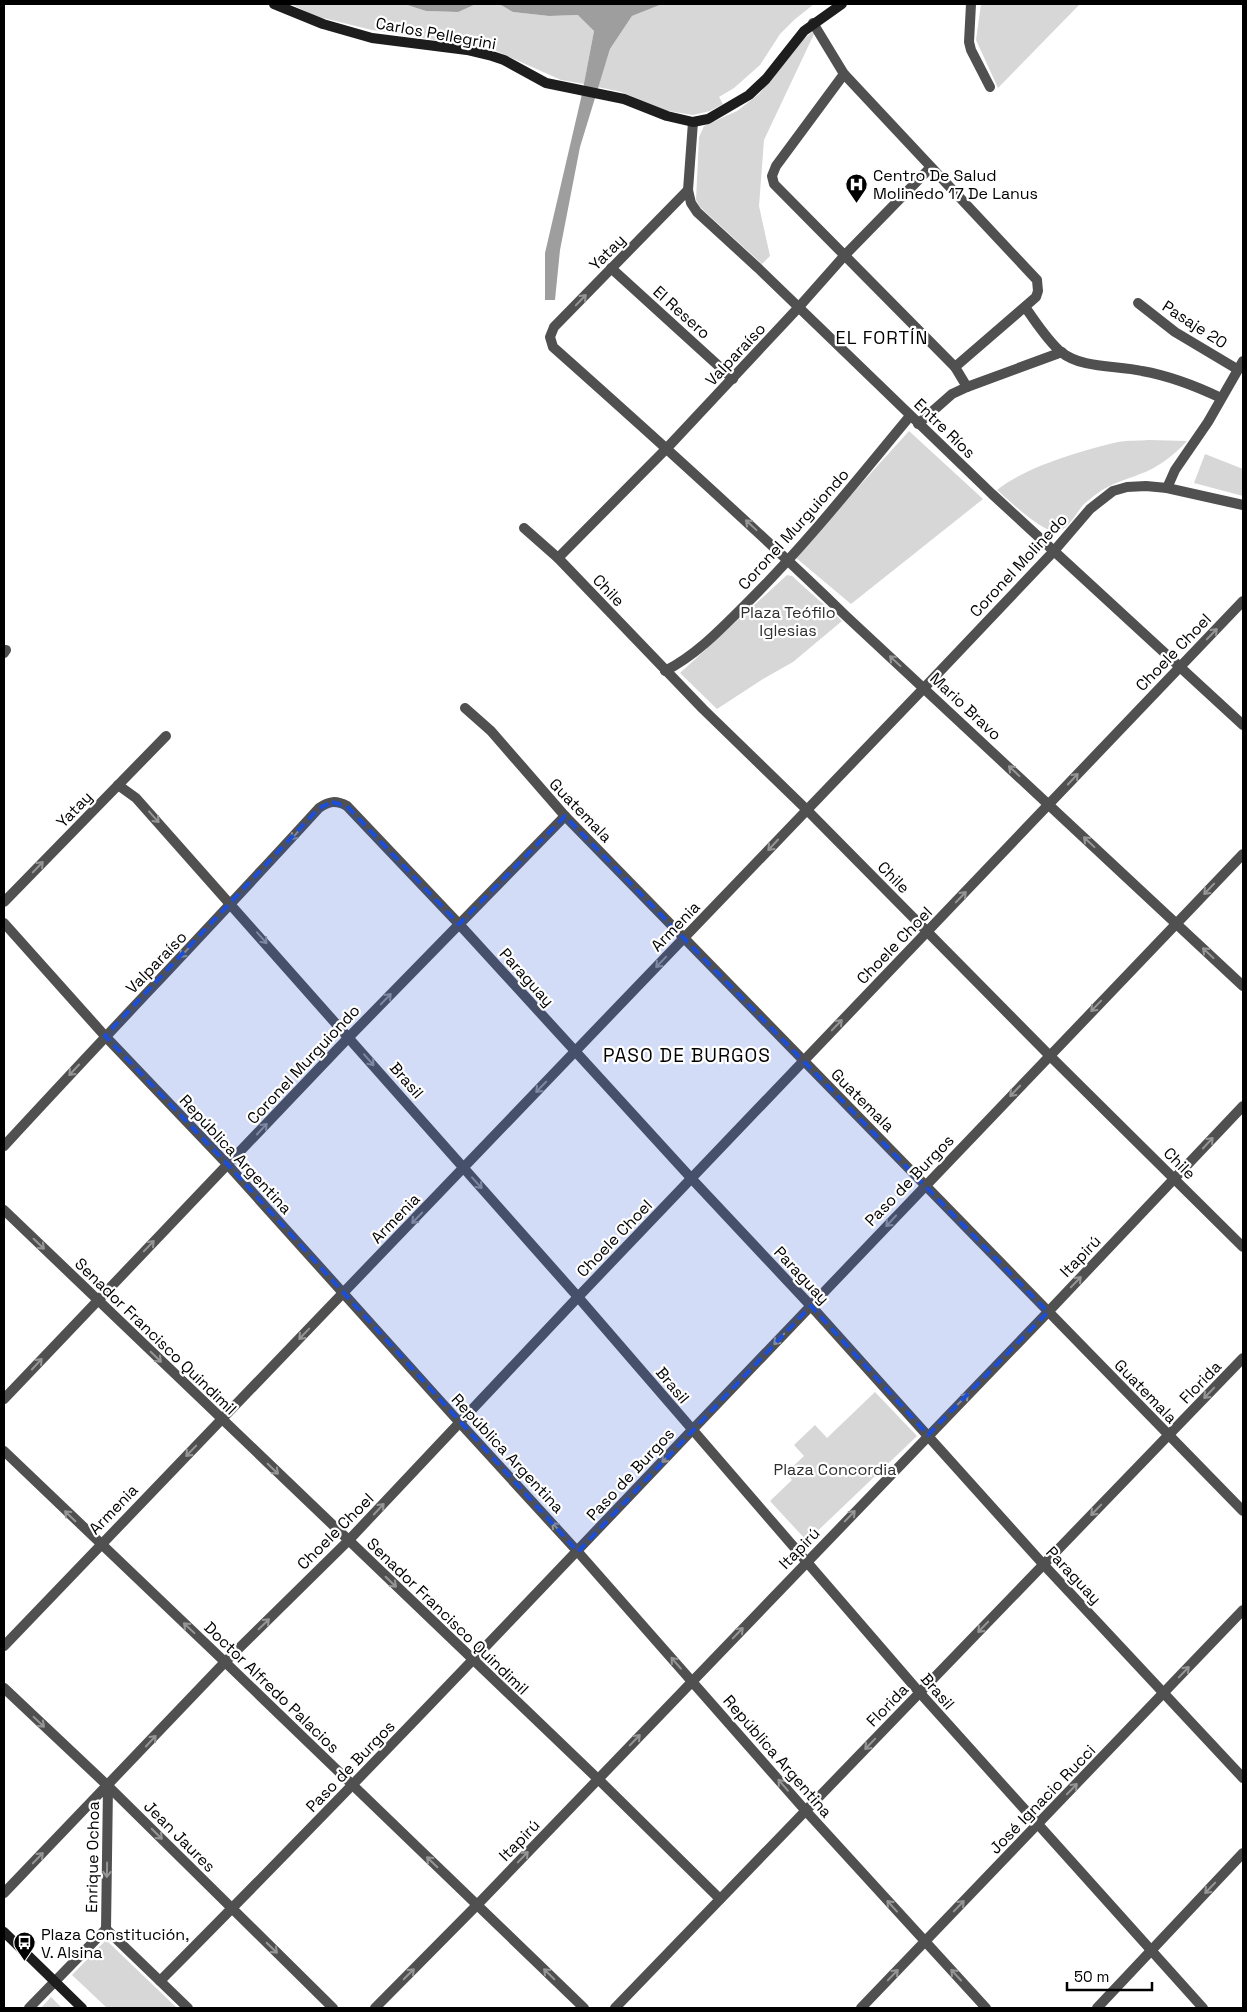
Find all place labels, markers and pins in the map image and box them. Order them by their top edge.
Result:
place label: Centro De Salud Molinedo 17 De Lanus [873,165,1038,204]
hospital icon: Centro De Salud Molinedo 17 De Lanus [845,172,869,203]
place label: Plaza Constitución, V. Alsina [41,1924,189,1963]
bus stop icon: Plaza Constitución, V. Alsina [13,1931,37,1962]

